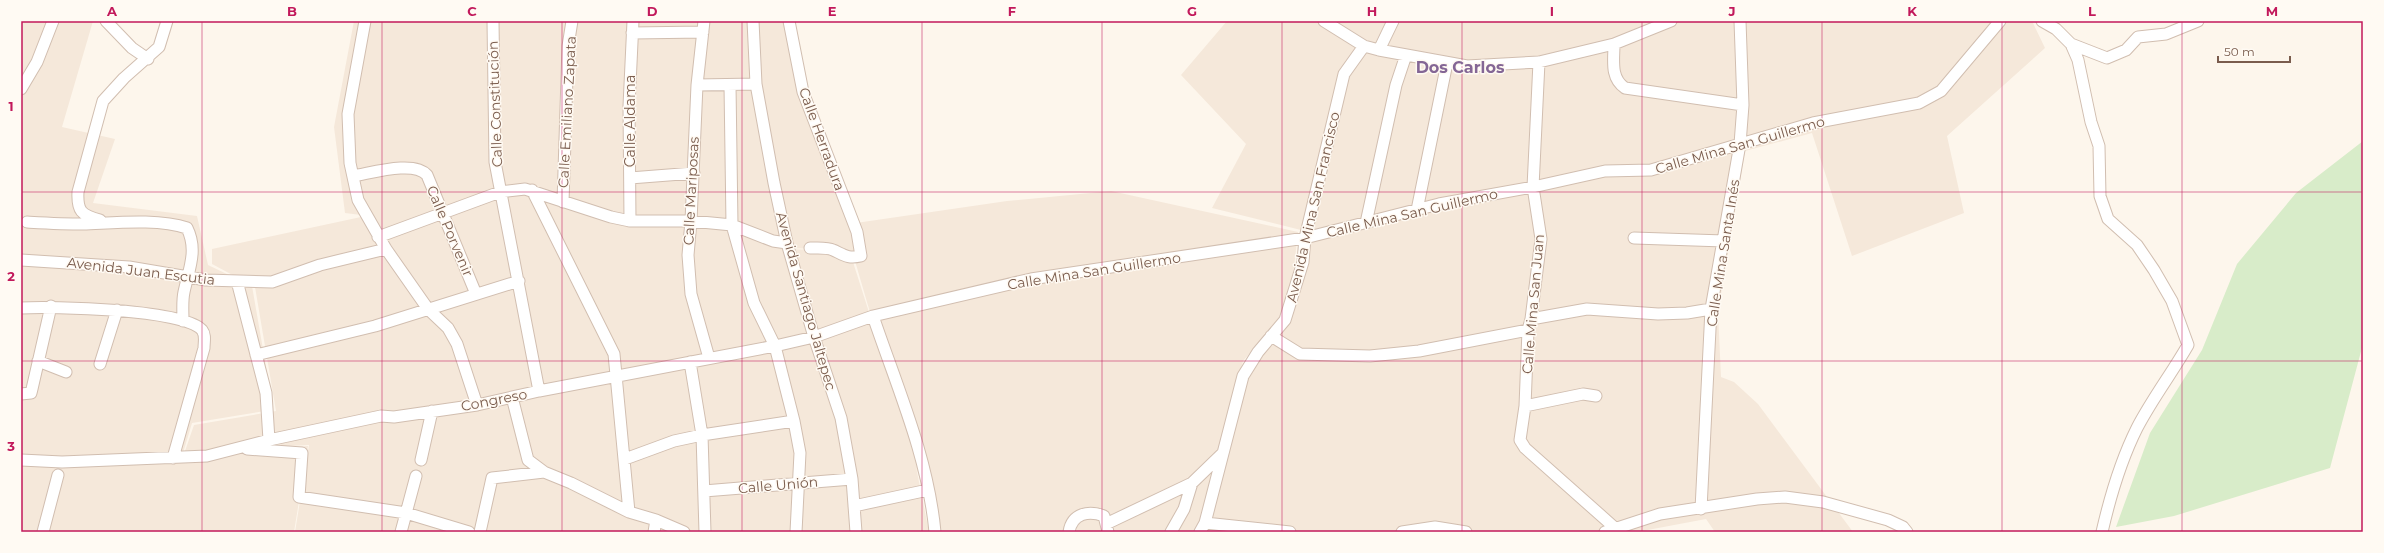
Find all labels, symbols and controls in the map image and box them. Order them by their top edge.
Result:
text: A [106,3,118,19]
text: B [287,3,297,19]
text: C [467,3,477,19]
text: D [647,3,658,19]
text: E [828,3,837,19]
text: F [1008,3,1016,19]
text: G [1187,3,1197,19]
text: H [1367,3,1377,19]
text: I [1550,3,1554,19]
text: J [1727,3,1736,19]
text: K [1907,3,1917,19]
text: L [2088,3,2096,19]
text: M [2266,3,2278,19]
street label: Calle Emiliano Zapata [554,36,580,188]
scale bar [2218,38,2290,64]
street label: Calle Constitución [484,40,506,168]
text: 50 m [2224,44,2255,59]
district label: Dos Carlos [1416,58,1505,77]
street label: Calle Aldama [621,75,639,167]
street label: Calle Herradura [795,85,849,193]
text: 1 [8,98,14,114]
street label: Avenida Mina San Francisco [1282,110,1344,304]
street label: Calle Mina San Guillermo [1653,112,1827,178]
street label: Calle Mariposas [679,136,703,246]
street label: Calle Mina Santa Inés [1702,178,1744,328]
street label: Calle Porvenir [423,183,477,279]
street label: Calle Mina San Guillermo [1325,184,1500,241]
street label: Avenida Santiago Jaltepec [772,210,840,392]
street label: Calle Mina San Juan [1518,233,1548,375]
street label: Calle Mina San Guillermo [1006,248,1182,294]
street label: Avenida Juan Escutia [66,253,216,289]
text: 2 [7,268,15,284]
street label: Congreso [459,385,529,415]
text: 3 [6,438,15,454]
street label: Calle Unión [737,473,819,497]

